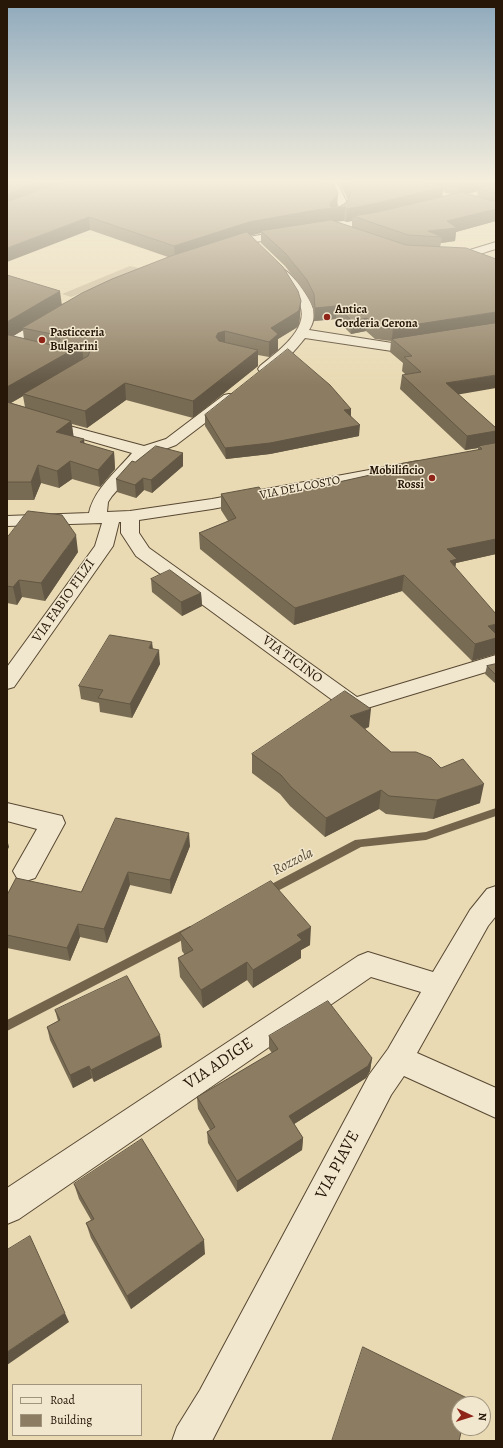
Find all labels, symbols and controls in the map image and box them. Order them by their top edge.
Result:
place label: Antica Corderia Cerona [335,303,418,331]
marker: Antica Corderia Cerona [322,312,332,322]
place label: Pasticceria Bulgarini [50,326,105,354]
marker: Pasticceria Bulgarini [37,335,47,345]
place label: Mobilificio Rossi [369,464,424,492]
street label: VIA DEL COSTO [259,473,341,503]
marker: Mobilificio Rossi [427,473,437,483]
street label: VIA FABIO FILZI [29,556,99,646]
street label: VIA TICINO [258,632,326,688]
water label: Rozzola [270,844,316,880]
street label: VIA ADIGE [181,1033,257,1095]
street label: VIA PIAVE [311,1127,365,1203]
legend [12,1384,142,1436]
text: Road [50,1392,75,1408]
north arrow [451,1396,491,1436]
text: Building [50,1412,92,1428]
text: N [475,1412,490,1421]

